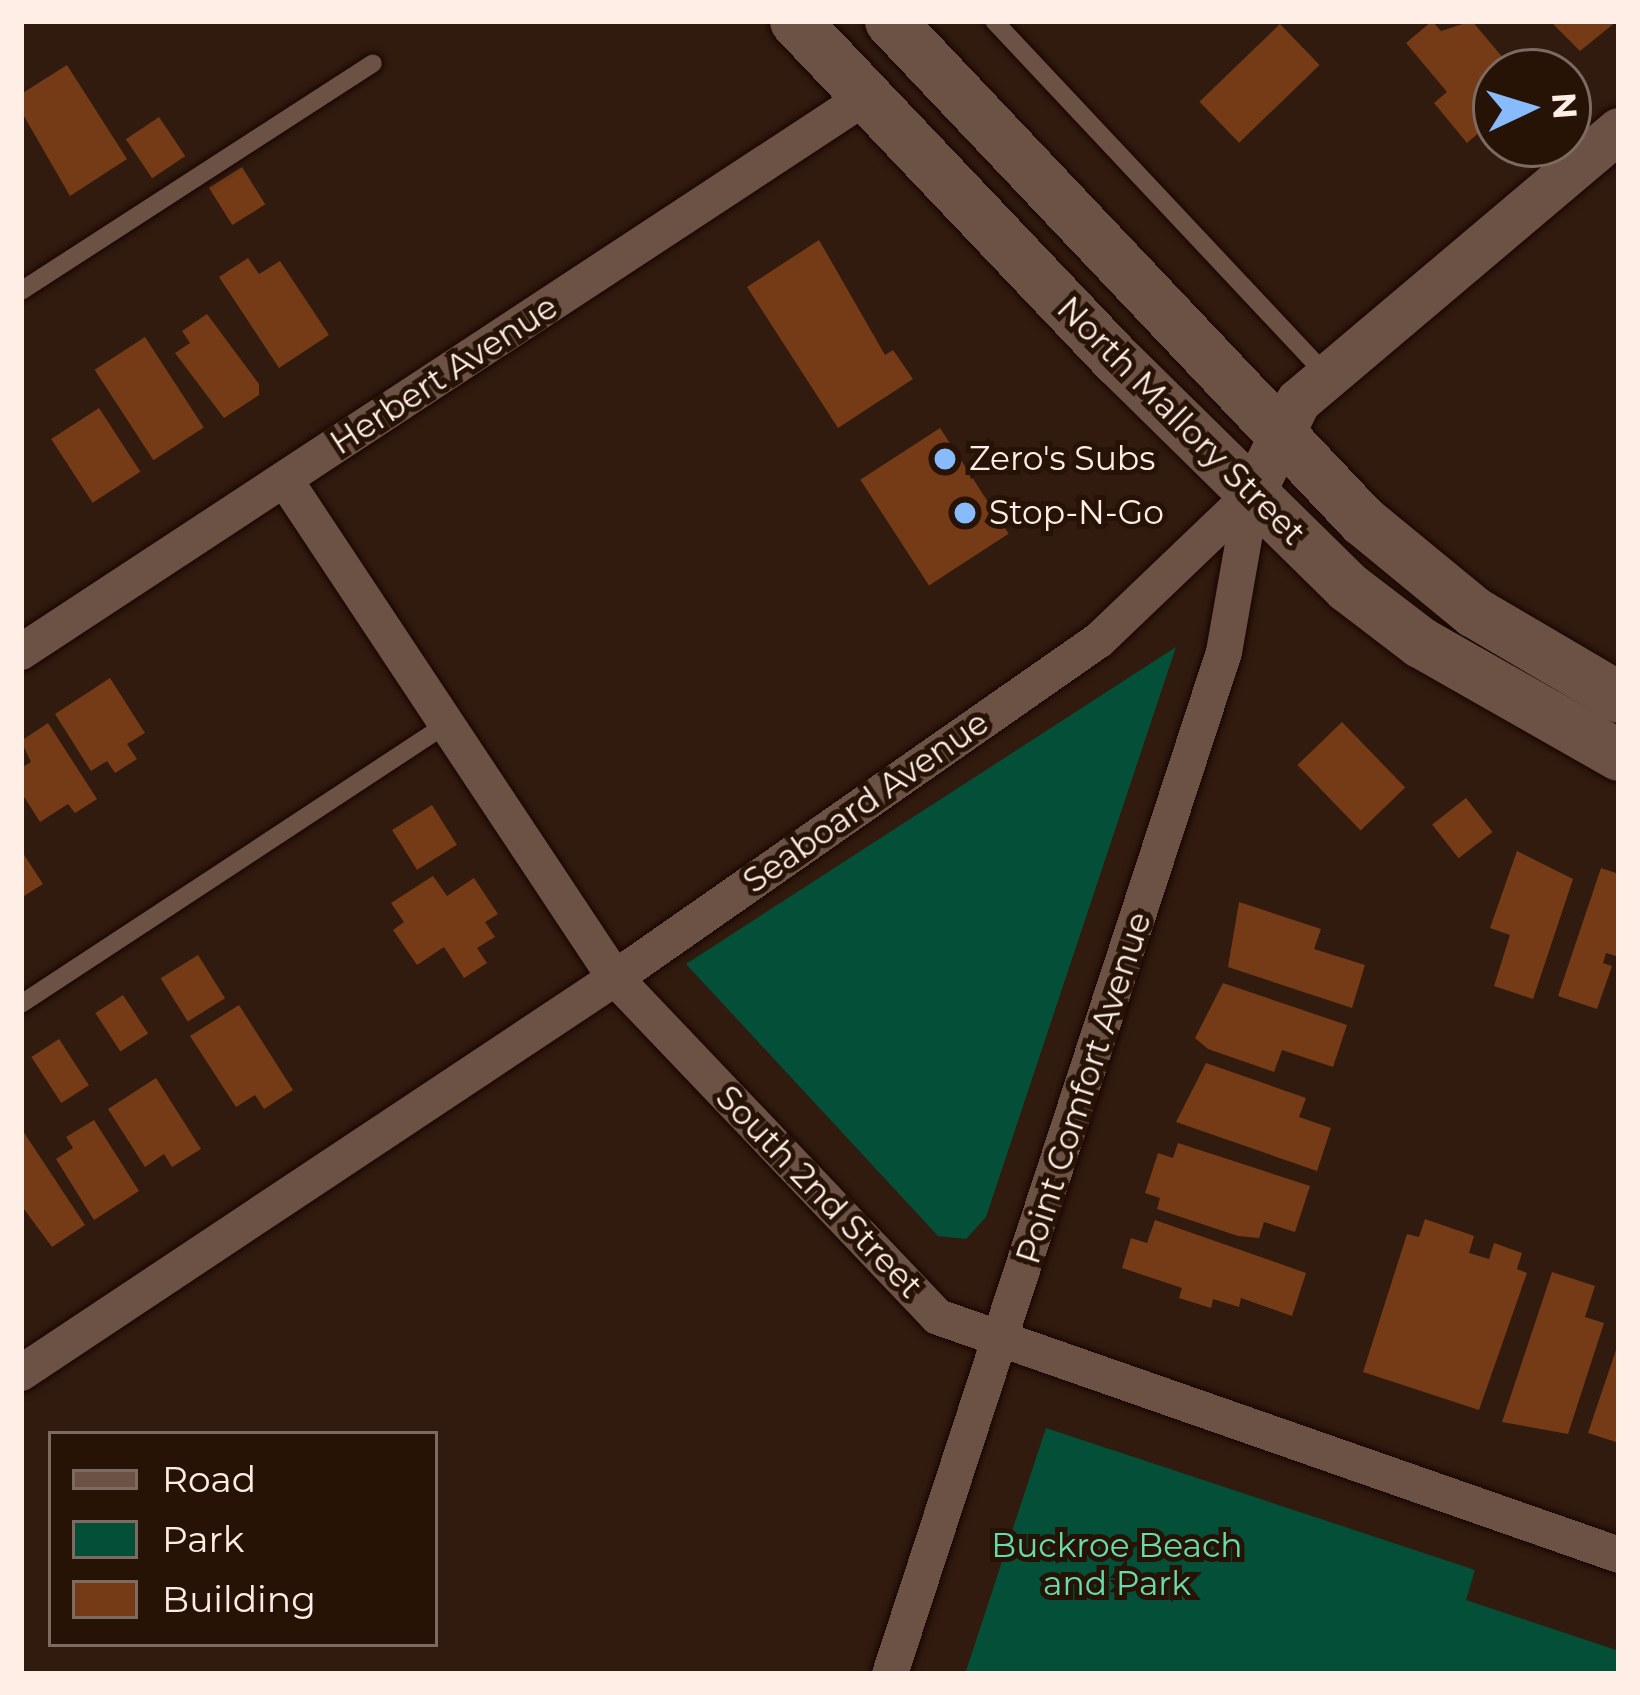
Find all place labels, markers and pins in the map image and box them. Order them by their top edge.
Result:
place label: Zero's Subs [969,439,1155,479]
marker: Zero's Subs [932,446,958,472]
place label: Stop-N-Go [989,493,1164,533]
marker: Stop-N-Go [952,500,978,526]

